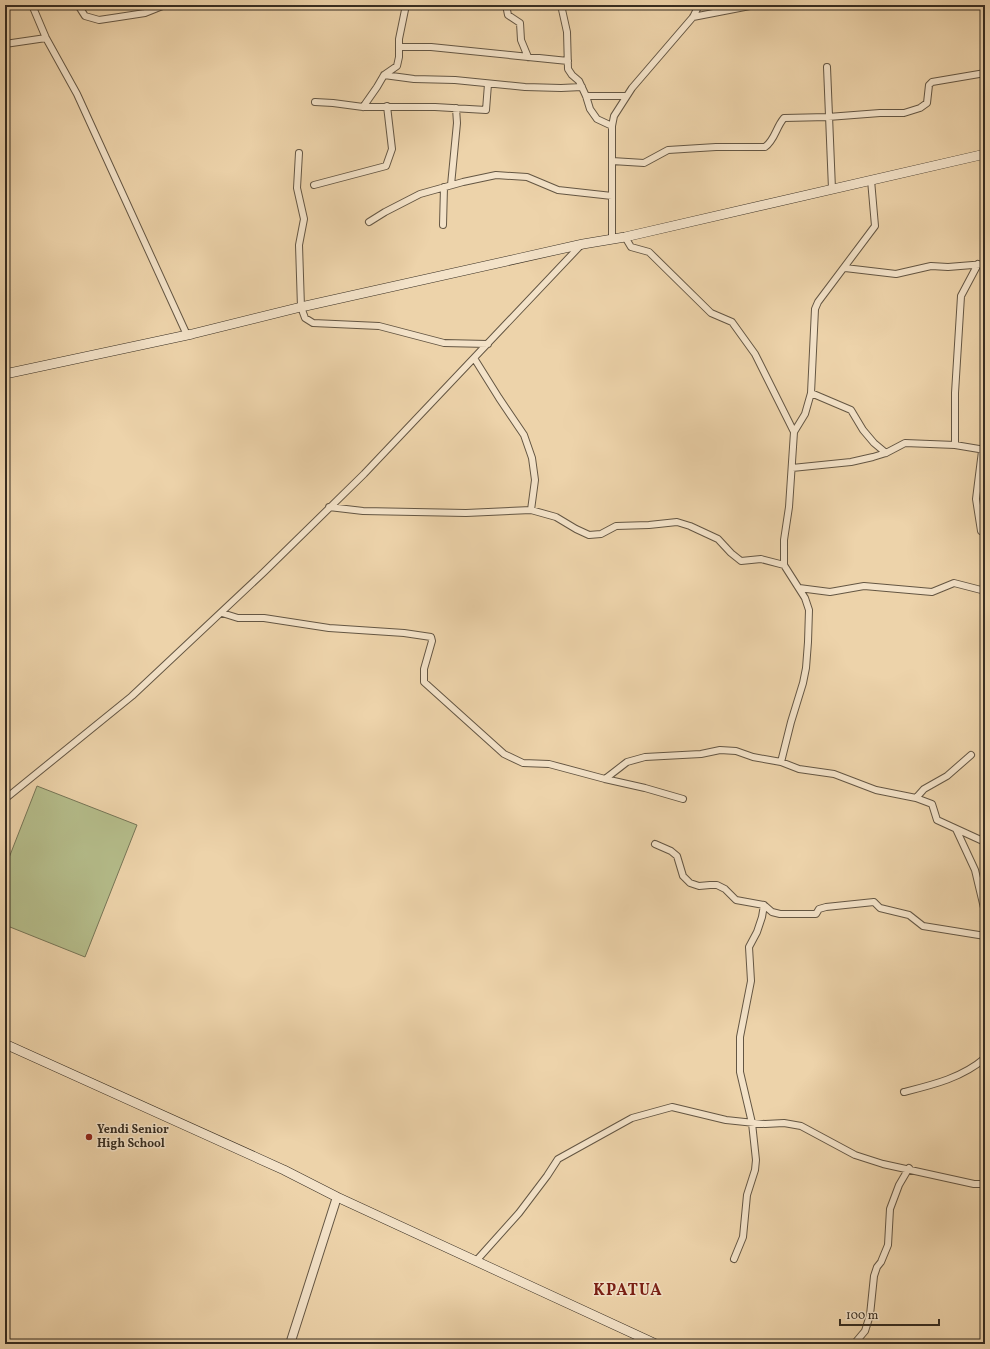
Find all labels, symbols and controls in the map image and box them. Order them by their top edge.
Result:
place label: Yendi Senior High School [97,1122,169,1152]
marker: Yendi Senior High School [84,1132,94,1142]
district label: KPATUA [593,1280,663,1302]
scale bar [840,1301,939,1327]
text: 100 m [846,1308,879,1324]

